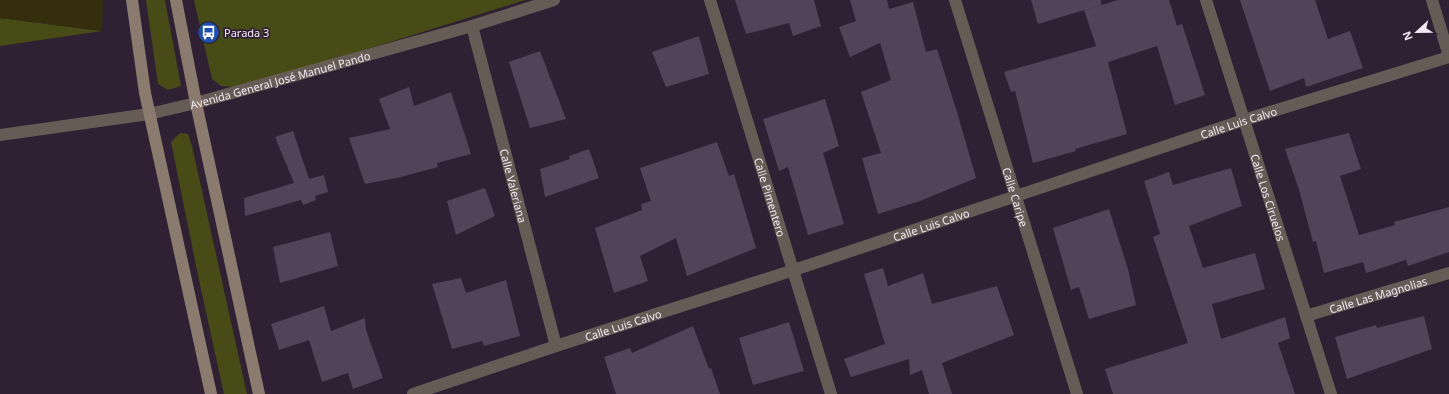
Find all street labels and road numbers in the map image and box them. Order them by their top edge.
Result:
street label: Avenida General José Manuel Pando [188,47,372,112]
street label: Calle Luis Calvo [1198,103,1279,142]
street label: Calle Valeriana [497,147,531,224]
street label: Calle Los Ciruelos [1248,152,1289,243]
street label: Calle Pimentero [751,156,790,239]
street label: Calle Caripe [1000,165,1032,228]
street label: Calle Luis Calvo [891,205,971,244]
street label: Calle Las Magnolias [1327,273,1429,316]
street label: Calle Luis Calvo [583,305,663,344]

